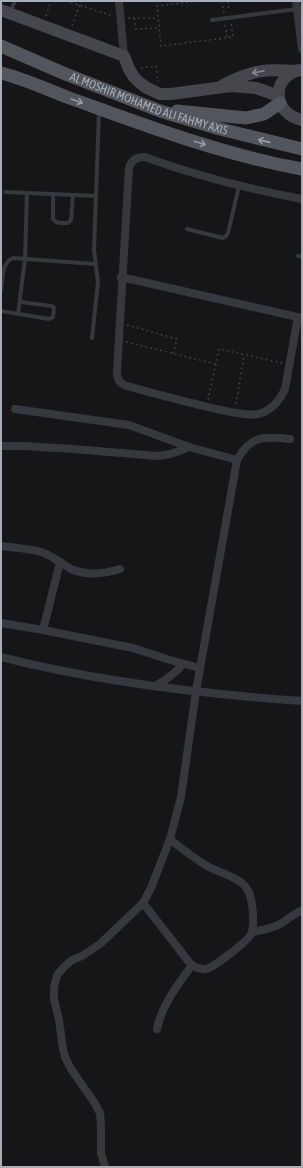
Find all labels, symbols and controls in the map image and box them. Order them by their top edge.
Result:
one-way arrow [252,68,265,76]
street label: AL MOSHIR MOHAMED ALI FAHMY AXIS [68,69,229,138]
one-way arrow [70,97,82,105]
one-way arrow [258,136,271,144]
one-way arrow [193,140,206,147]

